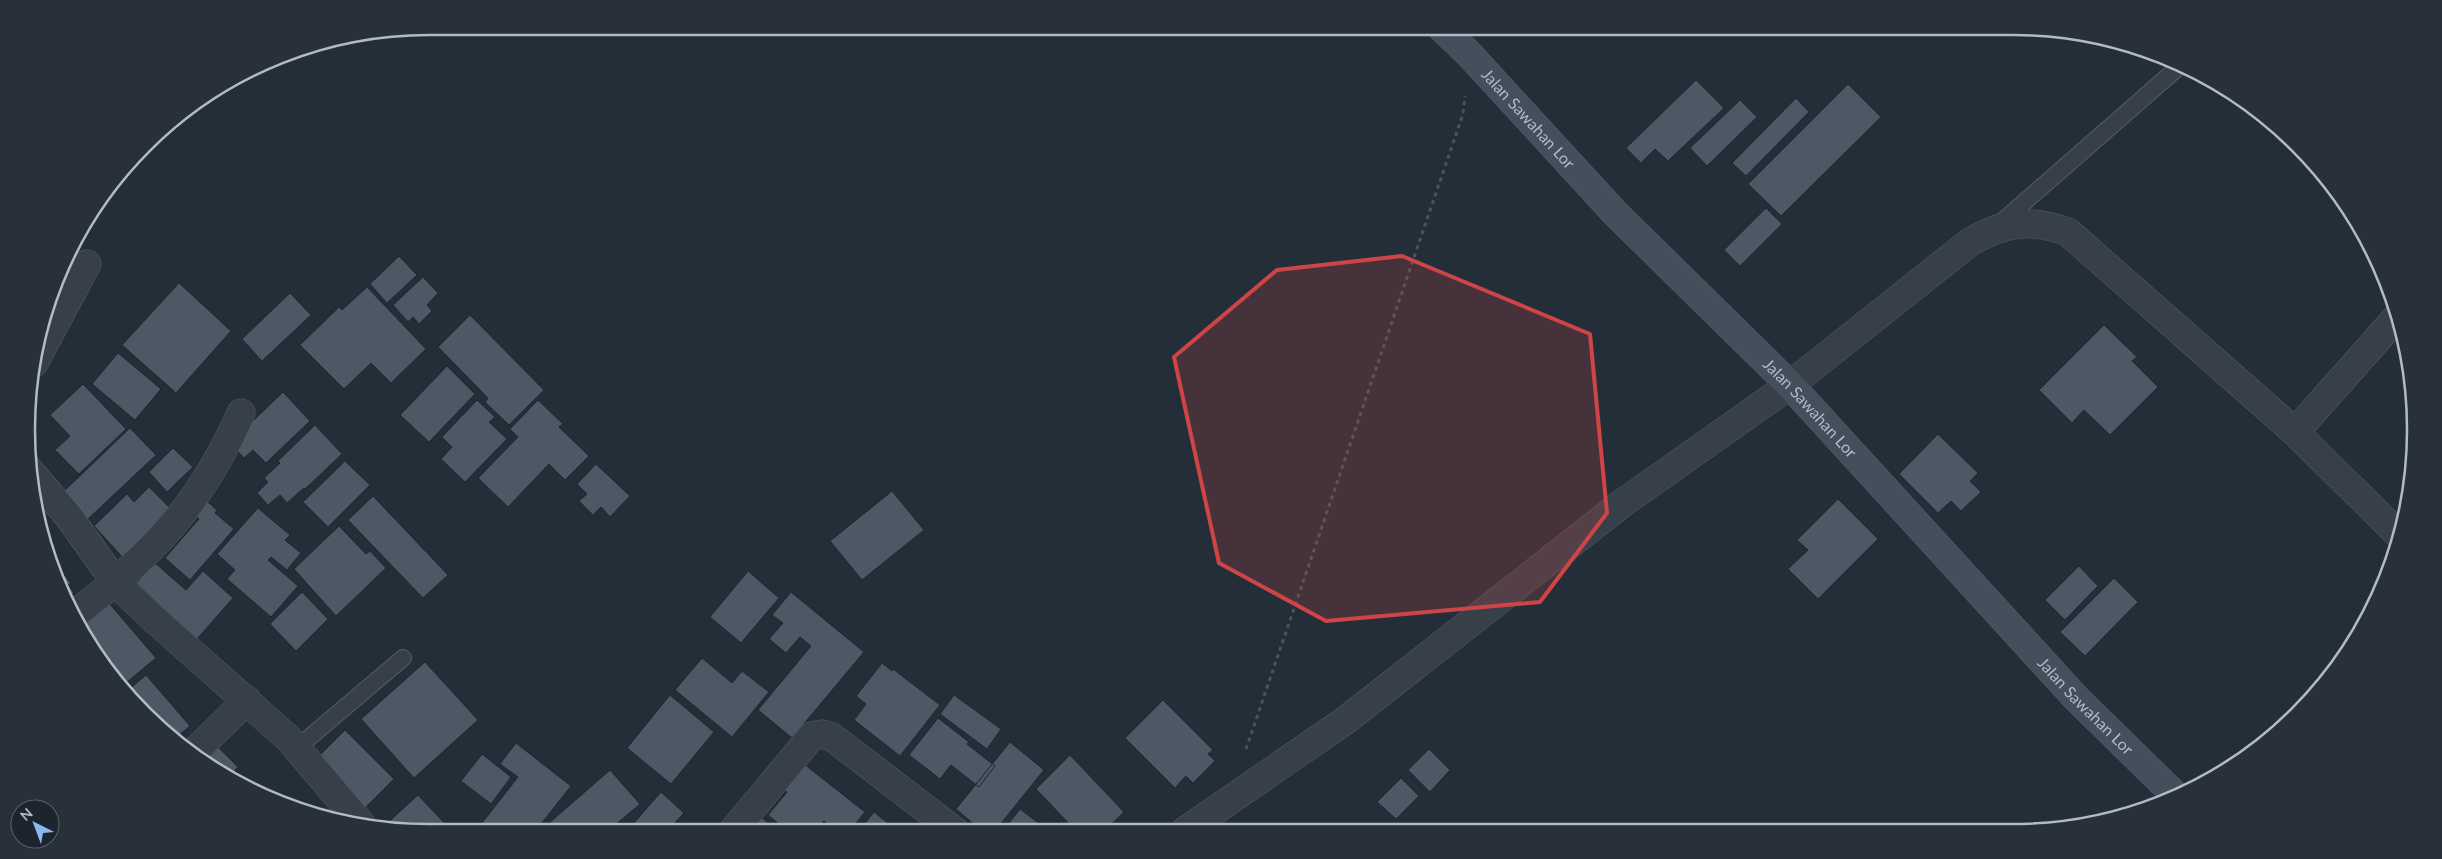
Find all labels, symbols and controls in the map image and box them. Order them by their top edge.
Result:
street label: Jalan Sawahan Lor [1478,64,1579,172]
street label: Jalan Sawahan Lor [1760,354,1861,461]
street label: Jalan Sawahan Lor [2034,653,2138,758]
north arrow [10,799,60,849]
text: N [16,804,36,824]

